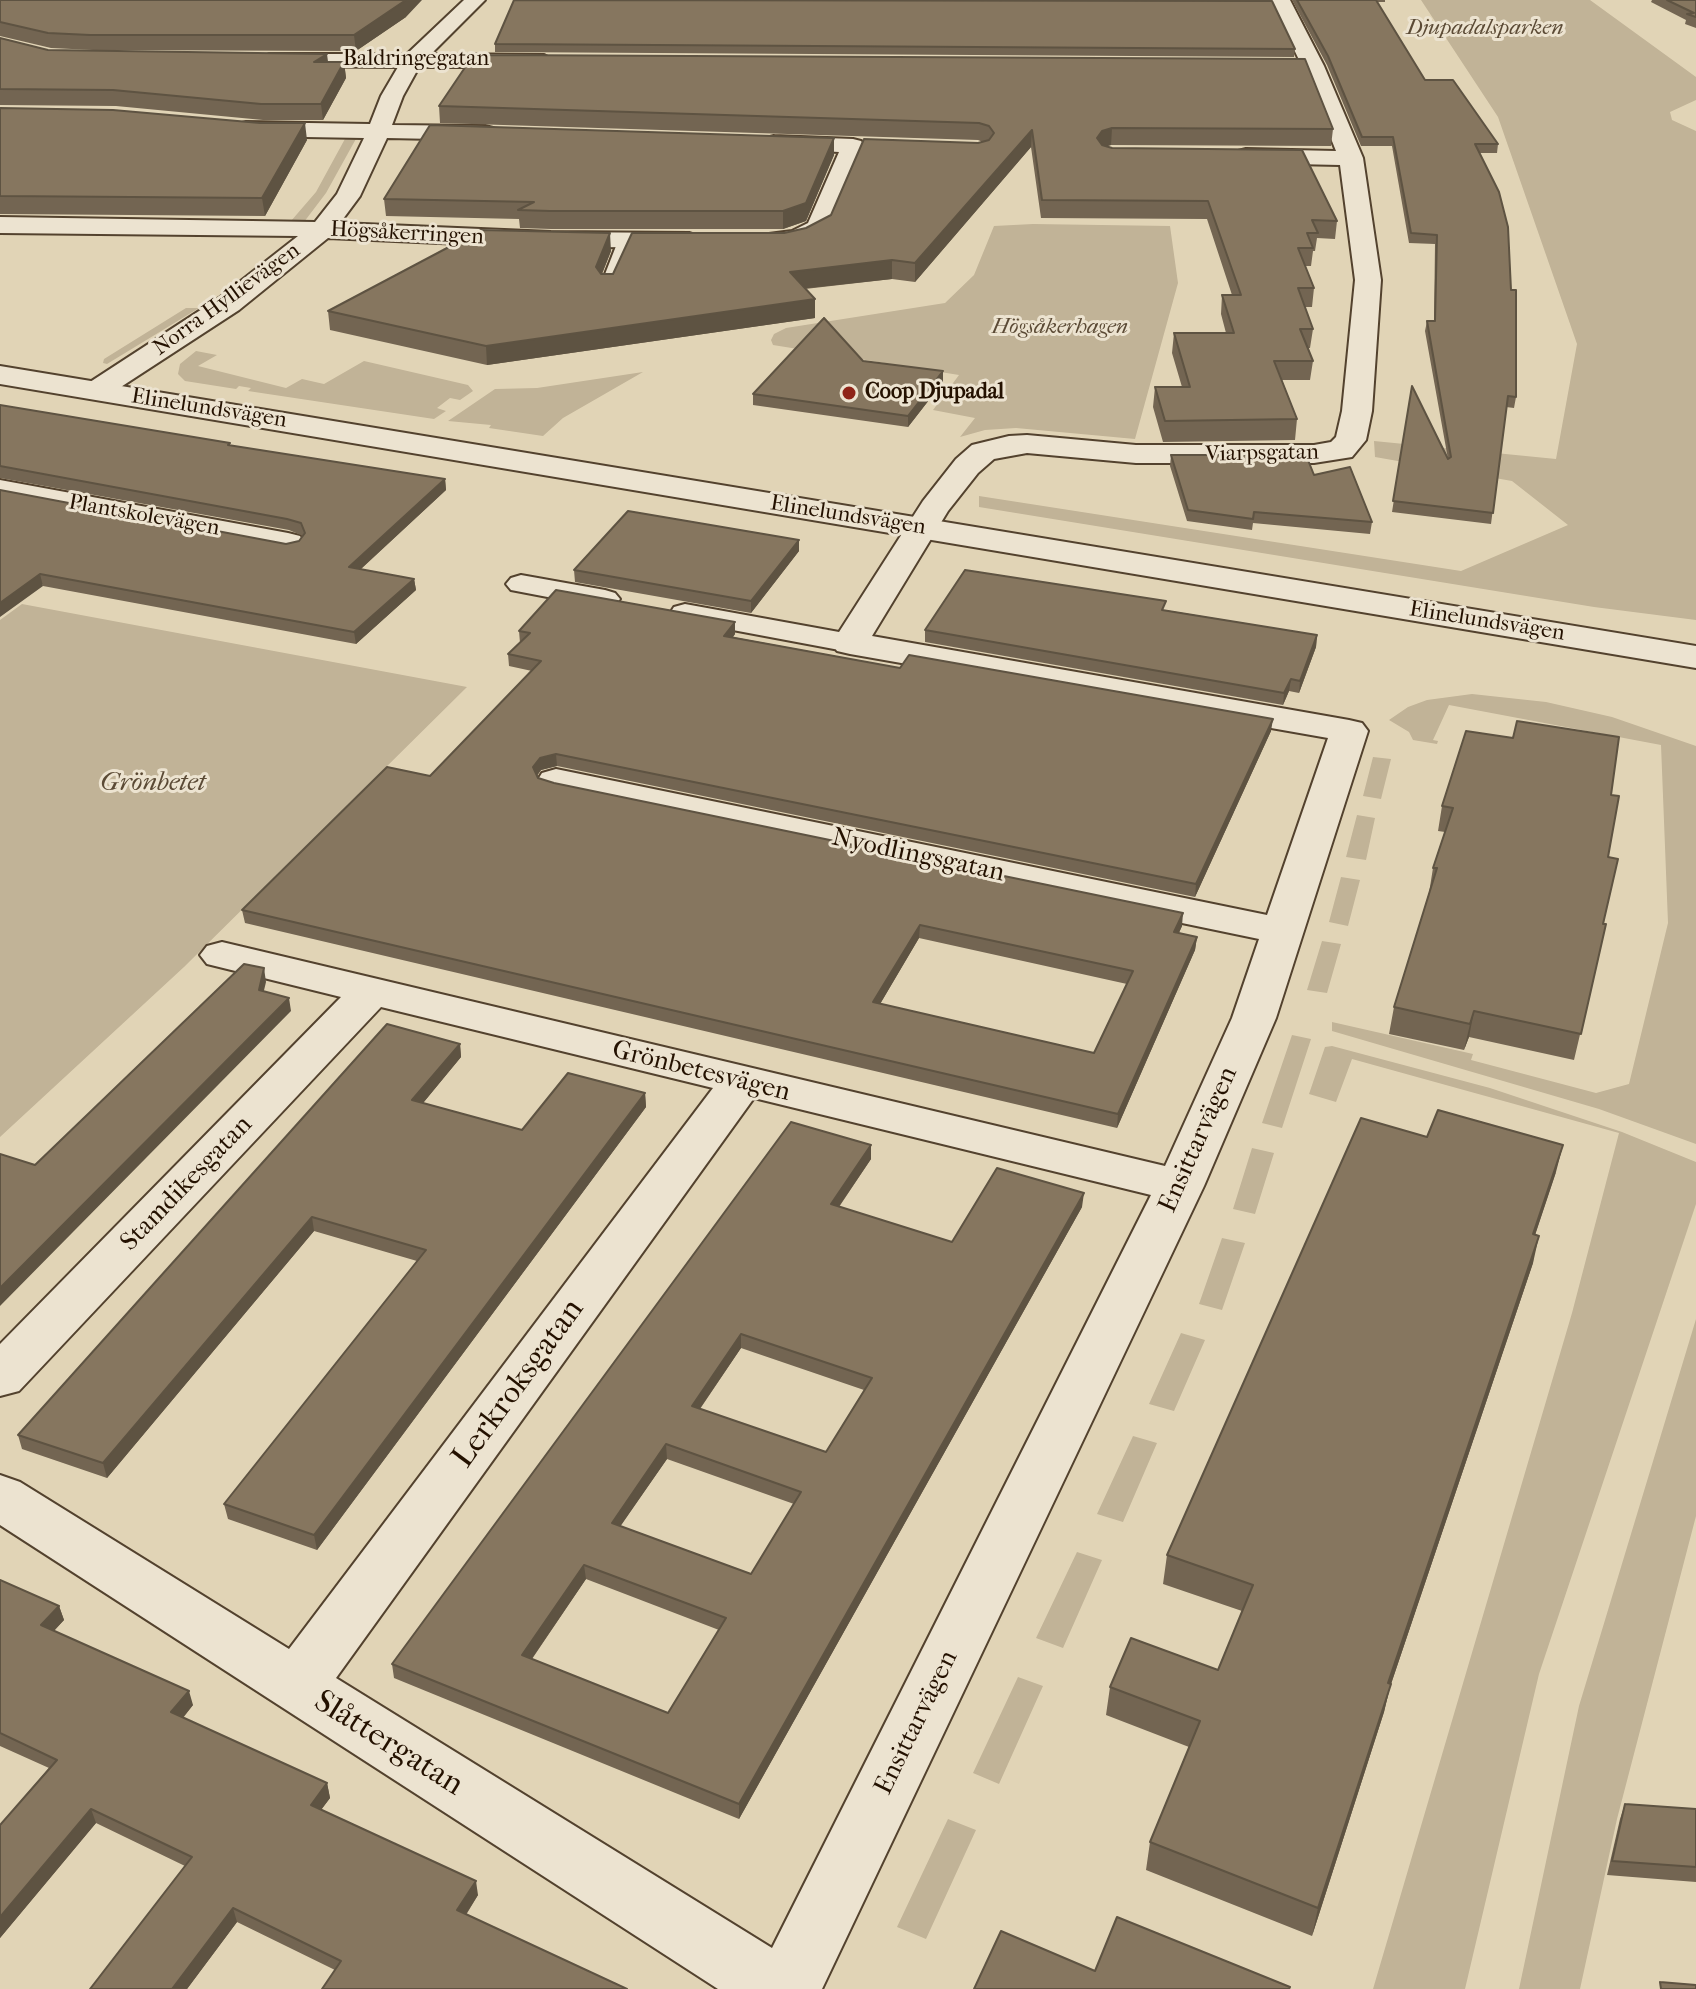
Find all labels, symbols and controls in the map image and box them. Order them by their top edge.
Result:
park label: Djupadalsparken [1407,16,1563,42]
street label: Baldringegatan [343,47,489,73]
street label: Högsåkerringen [330,217,484,251]
street label: Norra Hyllievägen [148,238,306,362]
park label: Högsåkerhagen [992,315,1128,341]
place label: Coop Djupadal [865,380,1004,406]
street label: Elinelundsvägen [129,384,289,434]
marker: Coop Djupadal [840,384,858,402]
street label: Viarpsgatan [1205,440,1319,468]
street label: Plantskolevägen [66,490,222,542]
street label: Elinelundsvägen [768,491,928,541]
street label: Elinelundsvägen [1407,597,1567,647]
park label: Grönbetet [100,768,206,800]
street label: Nyodlingsgatan [829,822,1007,890]
street label: Grönbetesvägen [609,1035,793,1109]
street label: Ensittarvägen [1153,1062,1245,1218]
street label: Stamdikesgatan [115,1110,259,1258]
street label: Lerkroksgatan [445,1292,593,1476]
street label: Ensittarvägen [869,1646,965,1800]
street label: Slåttergatan [306,1683,470,1805]

